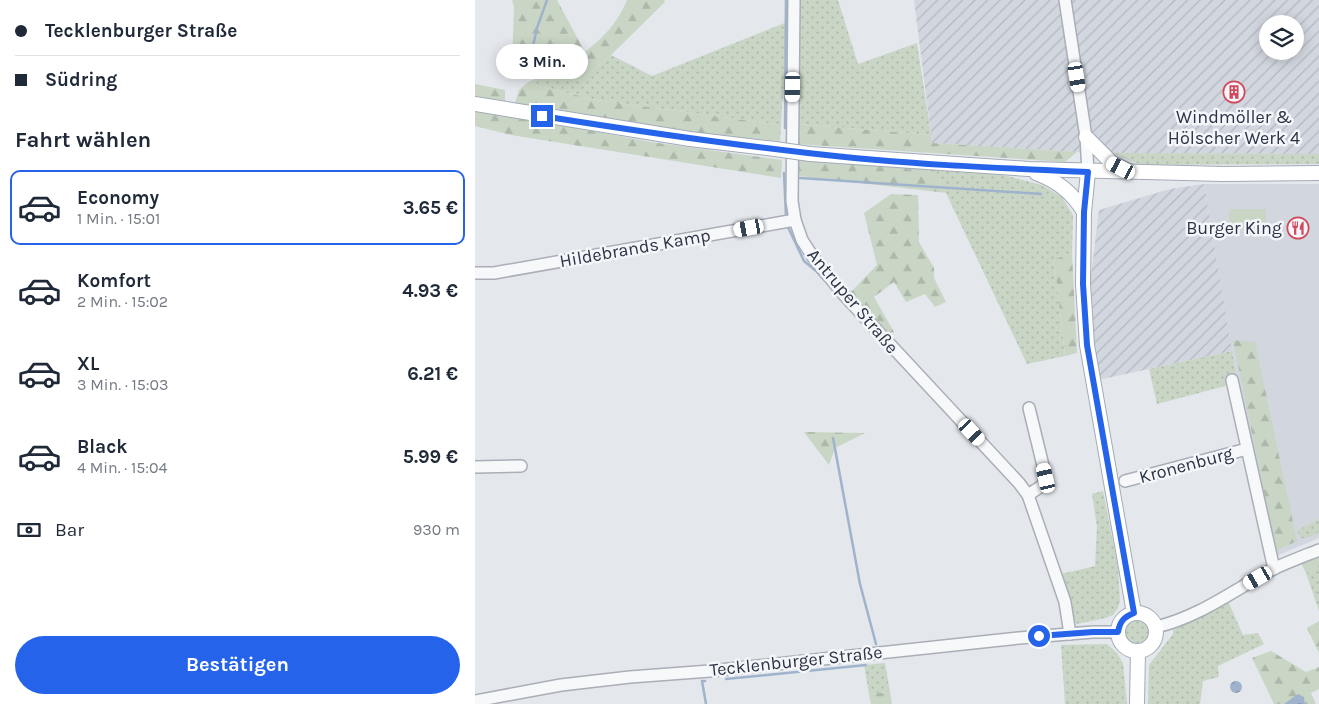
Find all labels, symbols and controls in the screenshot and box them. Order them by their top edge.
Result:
map controls [1259,15,1304,60]
button: layers [1259,15,1304,60]
text: Tecklenburger Straße [45,20,237,42]
callout: 3 Min. [496,44,588,78]
text: 3 Min. [519,52,565,71]
car [1067,61,1086,93]
text: Südring [45,69,117,91]
car [785,72,800,102]
building icon: Windmöller & Hölscher Werk 4 [1222,80,1246,104]
route end [531,105,553,127]
place label: Windmöller & Hölscher Werk 4 [1168,106,1300,149]
text: Fahrt wählen [15,127,151,153]
car [1104,155,1137,181]
icon: car [17,185,62,230]
text: Economy [77,187,159,209]
text: 3.65 € [403,197,458,219]
text: 1 Min. · 15:01 [77,209,160,228]
restaurant icon: Burger King [1286,216,1310,240]
place label: Burger King [1186,217,1282,239]
car [732,218,765,238]
street label: Hildebrands Kamp [558,224,712,272]
street label: Antruper Straße [803,244,903,358]
icon: car [17,268,62,313]
text: Komfort [77,270,151,292]
text: 4.93 € [402,280,458,302]
text: 2 Min. · 15:02 [77,292,168,311]
icon: car [17,351,62,396]
text: XL [77,353,99,375]
text: 6.21 € [407,363,458,385]
text: 3 Min. · 15:03 [77,375,169,394]
car [956,416,987,448]
icon: car [17,434,62,479]
text: Black [77,436,128,458]
street label: Kronenburg [1137,442,1235,488]
text: 5.99 € [403,446,458,468]
text: 4 Min. · 15:04 [77,458,167,477]
car [1035,462,1056,494]
icon: cash [15,516,43,544]
text: Bar [55,519,84,541]
text: 930 m [413,520,460,539]
car [1241,564,1274,592]
route start [1028,625,1050,647]
button: Bestätigen [15,636,460,694]
street label: Tecklenburger Straße [708,641,884,681]

